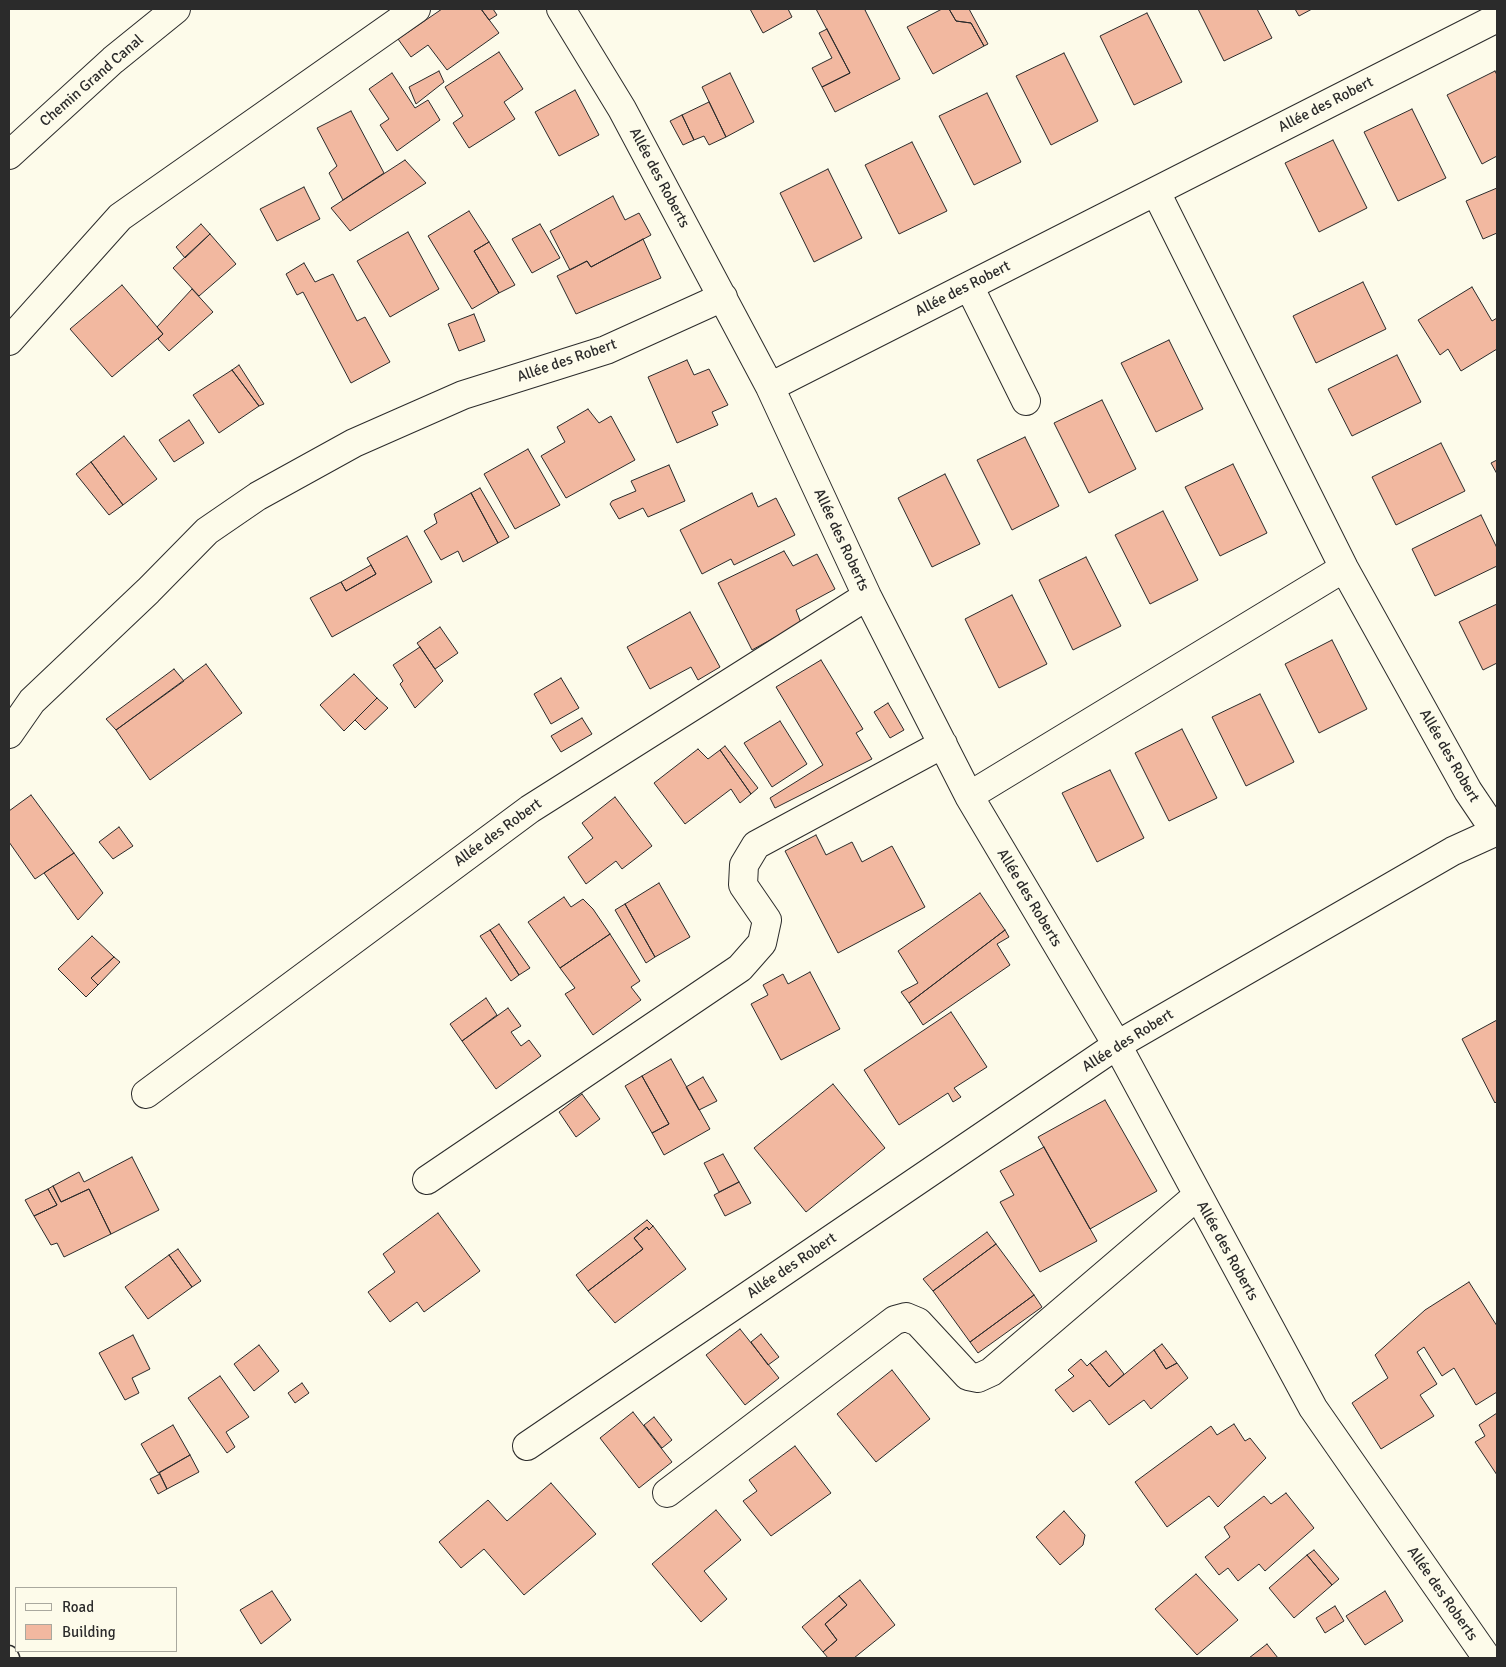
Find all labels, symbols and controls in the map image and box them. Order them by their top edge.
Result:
street label: Chemin Grand Canal [37,31,147,131]
street label: Allée des Robert [1275,73,1377,137]
street label: Allée des Roberts [625,125,693,231]
street label: Allée des Robert [912,257,1014,321]
street label: Allée des Robert [515,336,619,386]
street label: Allée des Roberts [809,486,873,594]
street label: Allée des Robert [1415,706,1483,806]
street label: Allée des Robert [451,795,545,871]
street label: Allée des Roberts [993,846,1065,950]
street label: Allée des Robert [1079,1006,1177,1076]
street label: Allée des Roberts [1192,1198,1262,1304]
street label: Allée des Robert [744,1229,840,1303]
street label: Allée des Roberts [1403,1543,1481,1645]
legend [15,1587,178,1652]
text: Road [62,1598,94,1616]
text: Building [62,1623,116,1641]

